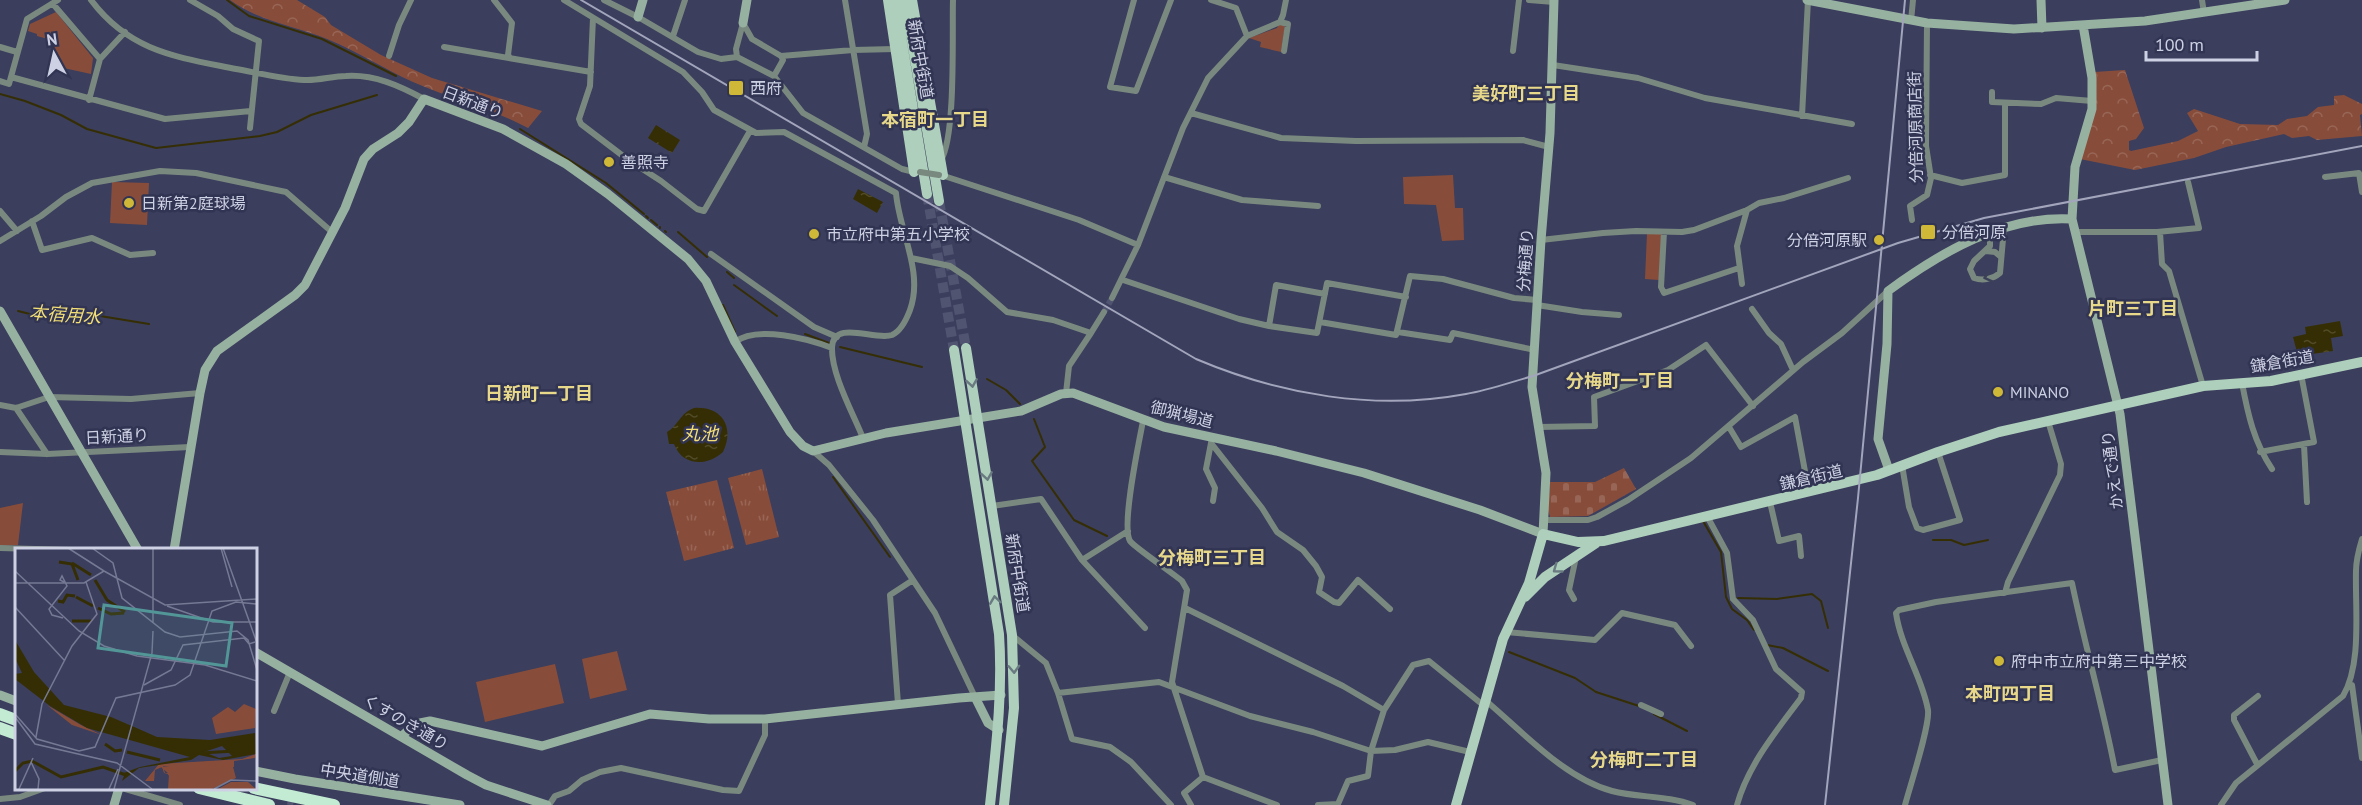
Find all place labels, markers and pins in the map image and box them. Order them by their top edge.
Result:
place label: 西府 [750,78,782,98]
marker: 西府 [727,79,745,97]
place label: 善照寺 [621,152,669,172]
marker: 善照寺 [602,155,616,169]
place label: 日新第2庭球場 [141,193,246,213]
marker: 日新第2庭球場 [122,196,136,210]
place label: 分倍河原 [1942,222,2006,242]
marker: 分倍河原 [1919,223,1937,241]
place label: 市立府中第五小学校 [826,224,970,244]
marker: 市立府中第五小学校 [807,227,821,241]
place label: 分倍河原駅 [1787,230,1867,250]
marker: 分倍河原駅 [1872,233,1886,247]
place label: MINANO [2010,382,2069,402]
marker: MINANO [1991,385,2005,399]
place label: 府中市立府中第三中学校 [2011,651,2187,671]
marker: 府中市立府中第三中学校 [1992,654,2006,668]

